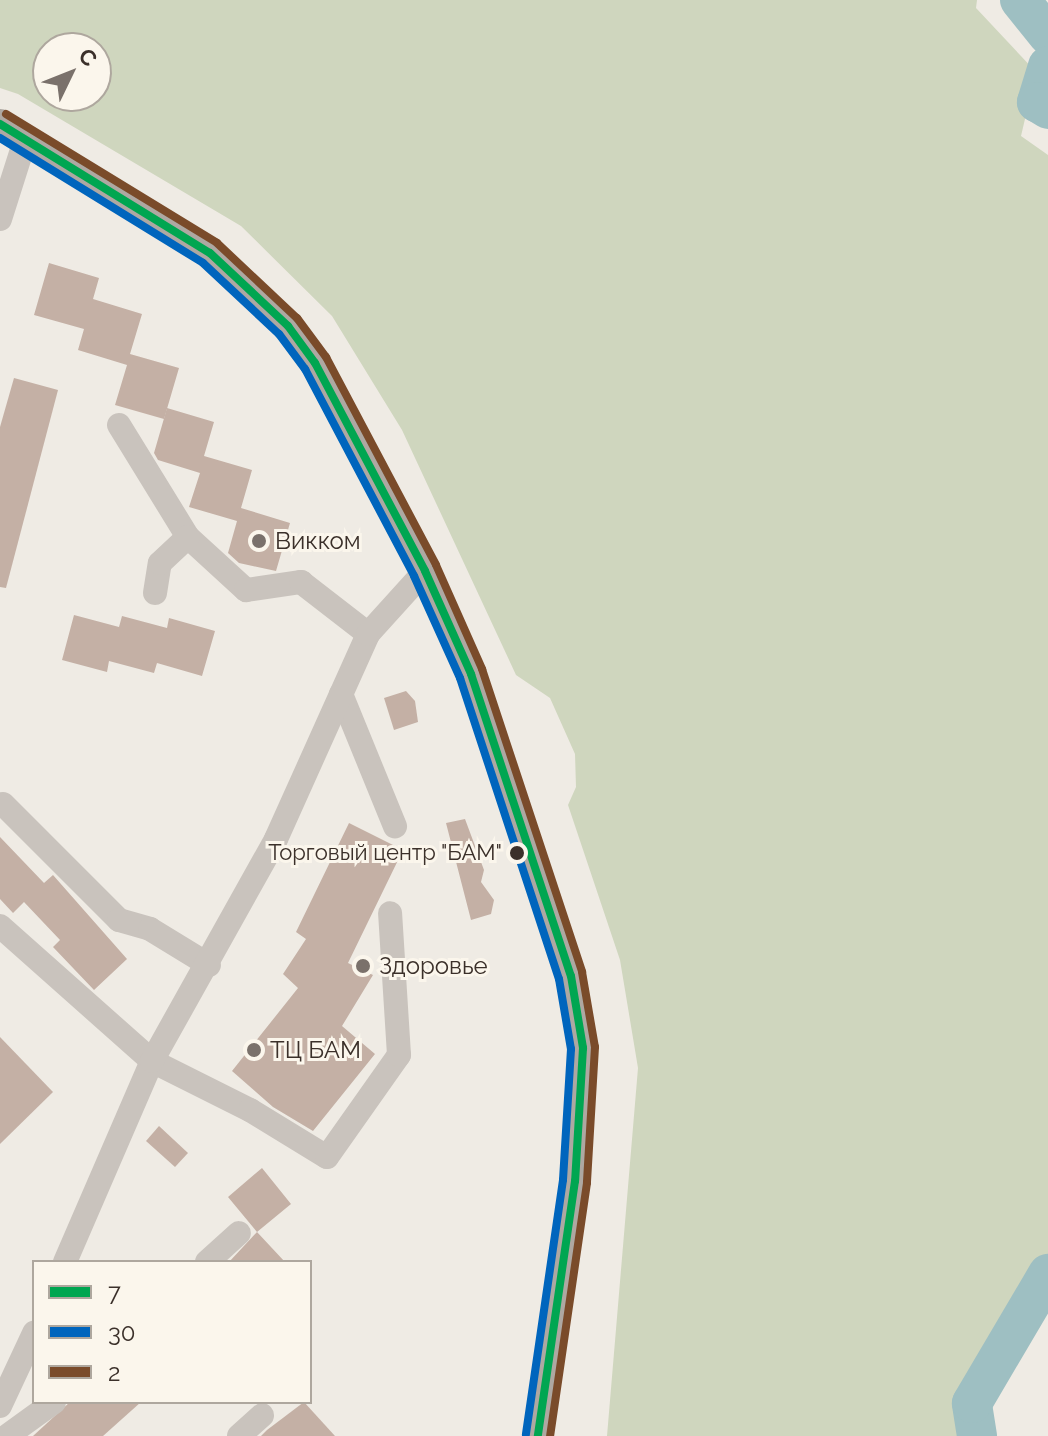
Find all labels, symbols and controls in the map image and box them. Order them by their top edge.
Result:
north arrow [32,32,112,112]
text: С [73,43,103,71]
place label: Викком [275,527,361,555]
marker: Викком [250,532,268,550]
place label: Торговый центр "БАМ" [268,840,502,866]
marker: Торговый центр "БАМ" [509,845,525,861]
place label: Здоровье [379,952,488,980]
marker: Здоровье [354,957,372,975]
place label: ТЦ БАМ [270,1036,361,1064]
marker: ТЦ БАМ [245,1041,263,1059]
legend [32,1260,312,1404]
text: 7 [108,1278,121,1307]
text: 30 [108,1318,136,1347]
text: 2 [108,1358,121,1387]

